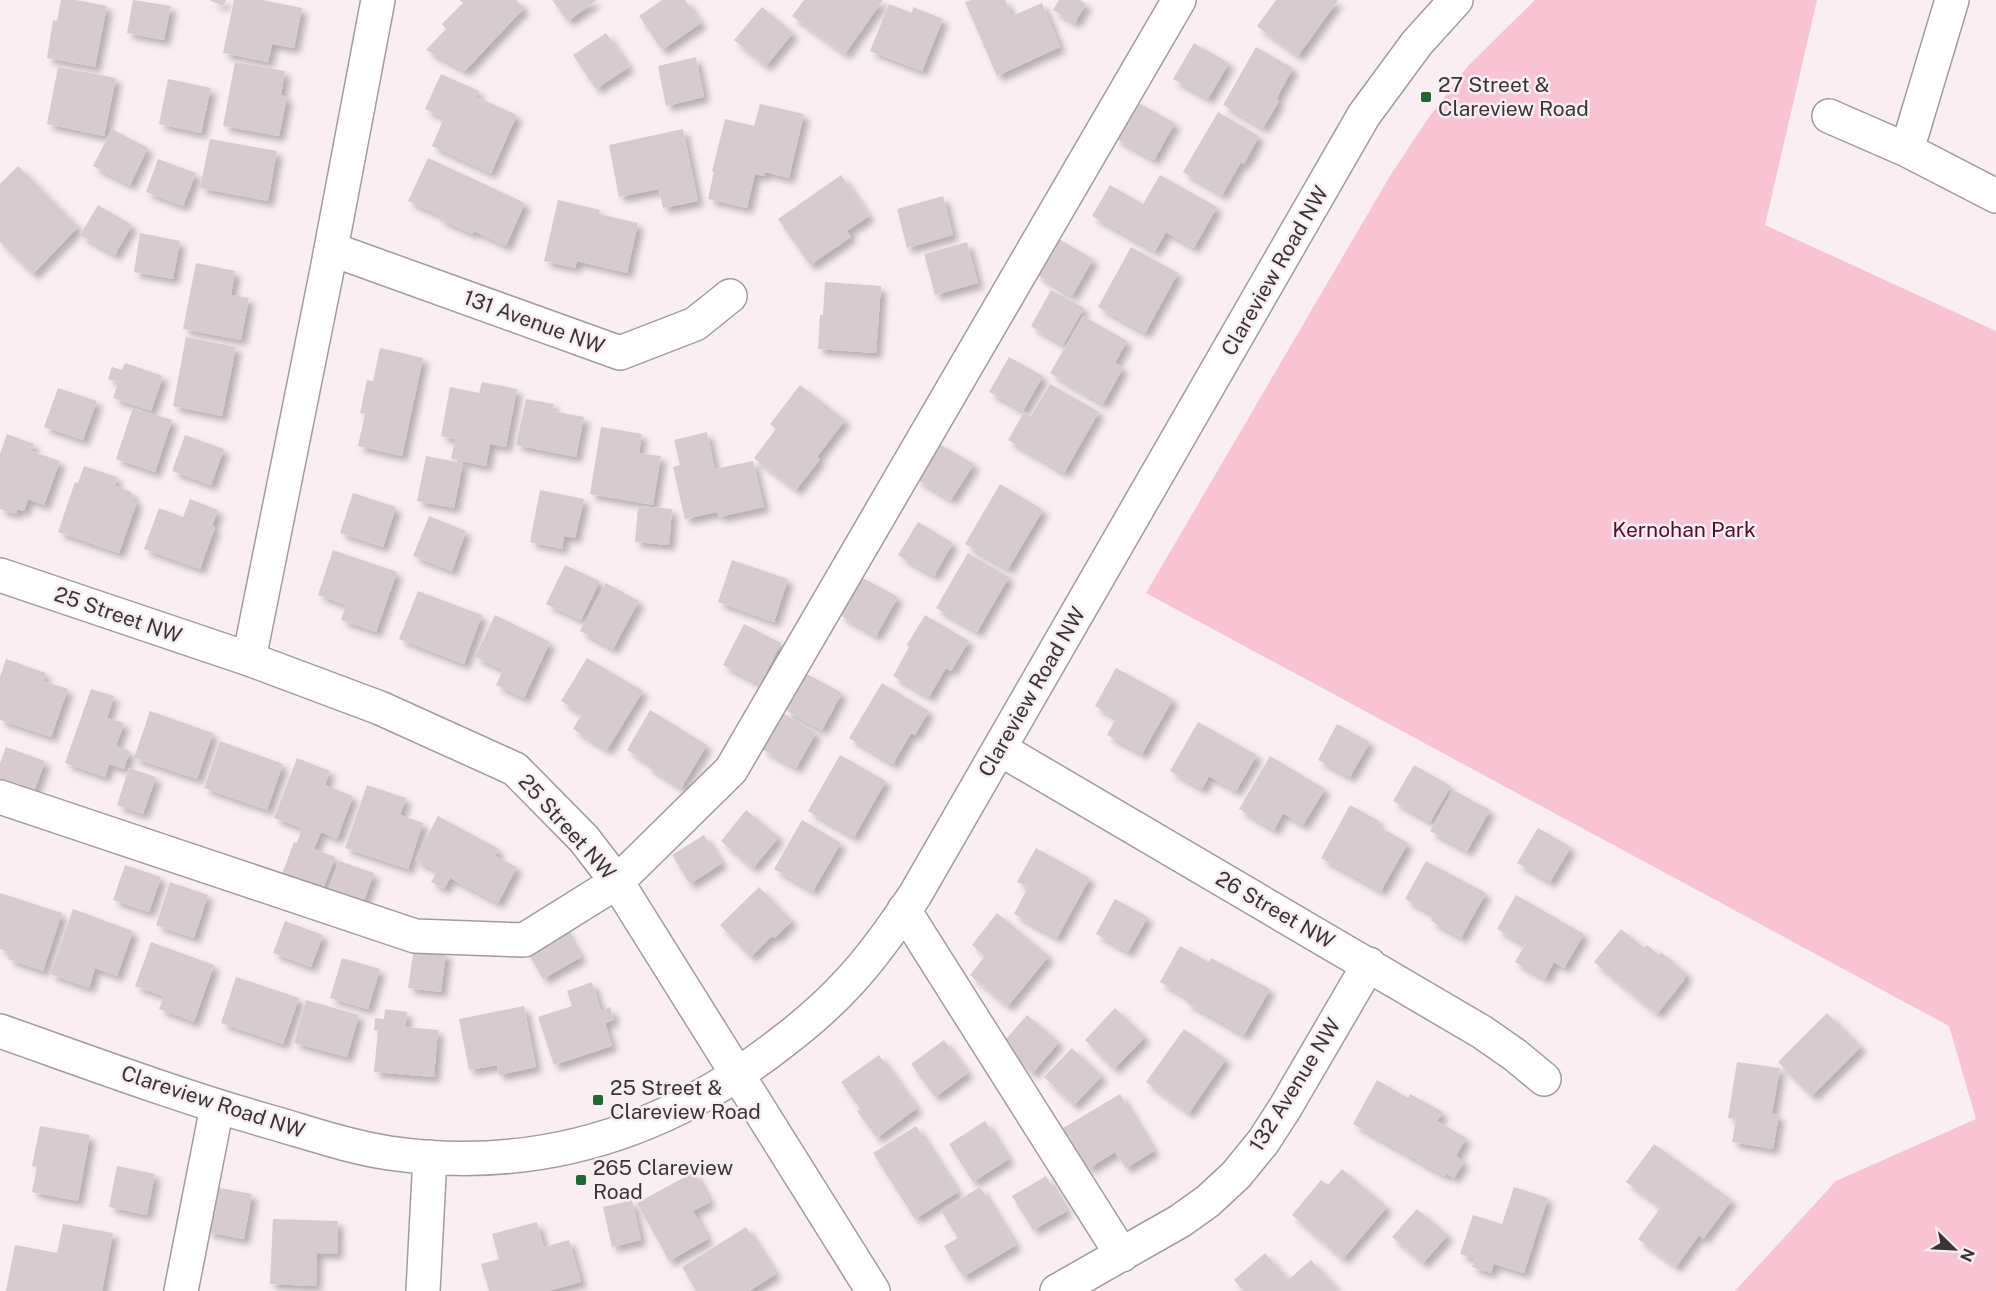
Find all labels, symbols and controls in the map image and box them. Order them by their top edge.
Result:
place label: 27 Street & Clareview Road [1438,72,1589,121]
marker: 27 Street & Clareview Road [1419,90,1433,104]
street label: Clareview Road NW [1216,181,1333,360]
street label: 131 Avenue NW [460,284,608,359]
park label: Kernohan Park [1612,517,1756,542]
street label: 25 Street NW [51,581,185,648]
street label: Clareview Road NW [973,602,1090,781]
street label: 25 Street NW [513,769,621,885]
street label: 26 Street NW [1211,865,1339,954]
street label: 132 Avenue NW [1244,1014,1346,1156]
street label: Clareview Road NW [118,1060,308,1143]
place label: 25 Street & Clareview Road [610,1075,761,1124]
marker: 25 Street & Clareview Road [591,1093,605,1107]
place label: 265 Clareview Road [593,1155,733,1204]
marker: 265 Clareview Road [574,1173,588,1187]
north arrow [1924,1219,1984,1279]
text: N [1956,1245,1978,1264]

